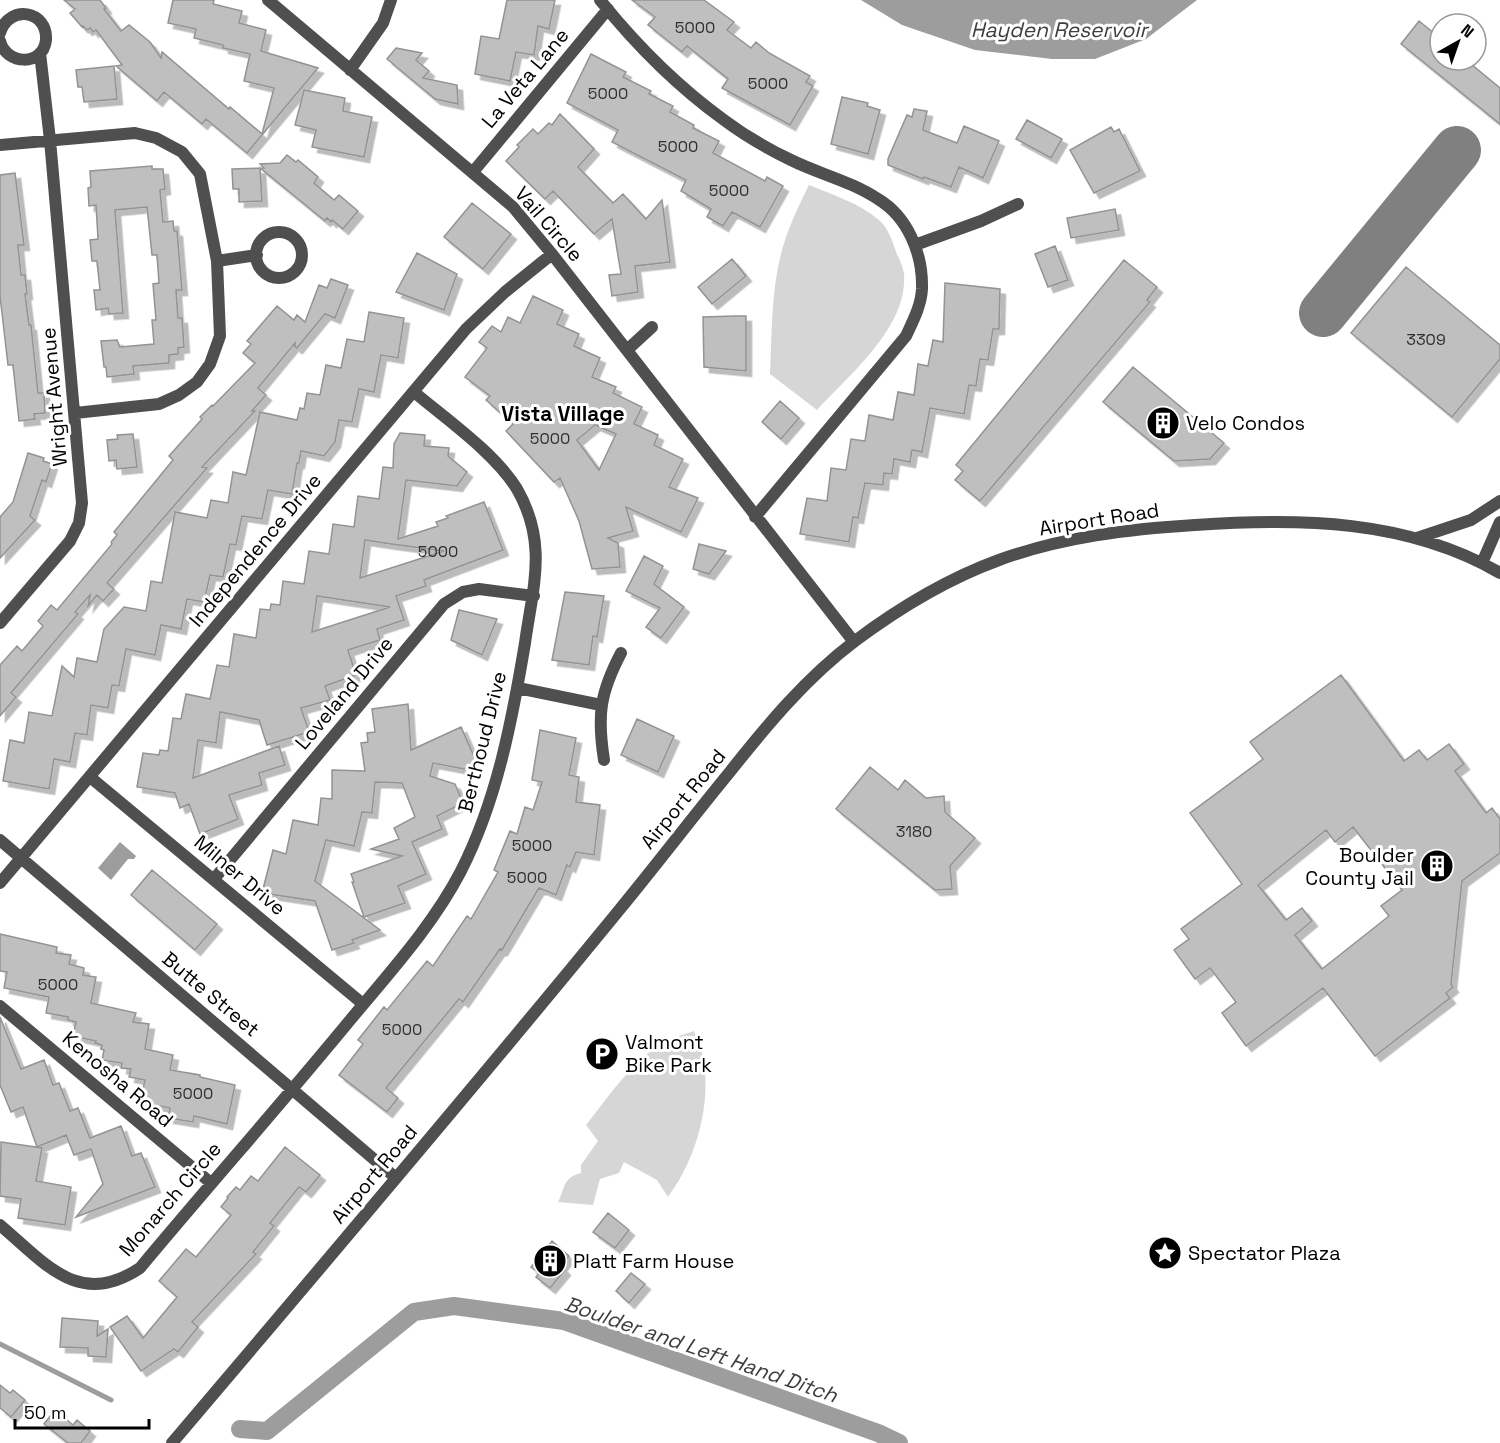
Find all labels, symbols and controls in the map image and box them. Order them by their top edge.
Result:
north arrow [1428,12,1488,72]
water label: Hayden Reservoir [971,16,1149,43]
house number: 5000 [675,17,715,38]
text: N [1456,19,1478,42]
street label: La Veta Lane [476,23,574,133]
house number: 5000 [748,73,788,94]
house number: 5000 [588,83,628,104]
house number: 5000 [658,136,698,157]
house number: 5000 [709,180,749,201]
street label: Vail Circle [509,181,589,267]
street label: Wright Avenue [35,326,73,468]
house number: 3309 [1406,329,1446,350]
district label: Vista Village [501,400,625,427]
building icon: Velo Condos [1145,405,1181,441]
place label: Velo Condos [1186,410,1305,436]
house number: 5000 [530,428,570,449]
street label: Independence Drive [183,468,327,632]
street label: Airport Road [1037,497,1161,541]
house number: 5000 [418,541,458,562]
street label: Loveland Drive [289,631,399,755]
street label: Berthoud Drive [452,669,512,815]
street label: Airport Road [635,744,731,854]
house number: 3180 [896,821,932,842]
street label: Milner Drive [189,829,291,921]
house number: 5000 [512,835,552,856]
place label: Boulder County Jail [1305,842,1414,891]
building icon: Boulder County Jail [1419,848,1455,884]
house number: 5000 [507,867,547,888]
street label: Butte Street [157,946,265,1042]
house number: 5000 [38,974,78,995]
house number: 5000 [382,1019,422,1040]
street label: Kenosha Road [57,1025,179,1133]
place label: Valmont Bike Park [625,1029,712,1078]
parking icon: Valmont Bike Park [584,1036,620,1072]
house number: 5000 [173,1083,213,1104]
street label: Airport Road [325,1119,423,1229]
street label: Monarch Circle [113,1136,227,1262]
place icon: Spectator Plaza [1147,1235,1183,1271]
place label: Spectator Plaza [1188,1240,1341,1266]
building icon: Platt Farm House [532,1243,568,1279]
place label: Platt Farm House [573,1248,734,1274]
water label: Boulder and Left Hand Ditch [561,1290,842,1409]
scale bar [15,1392,148,1430]
text: 50 m [24,1401,66,1424]

